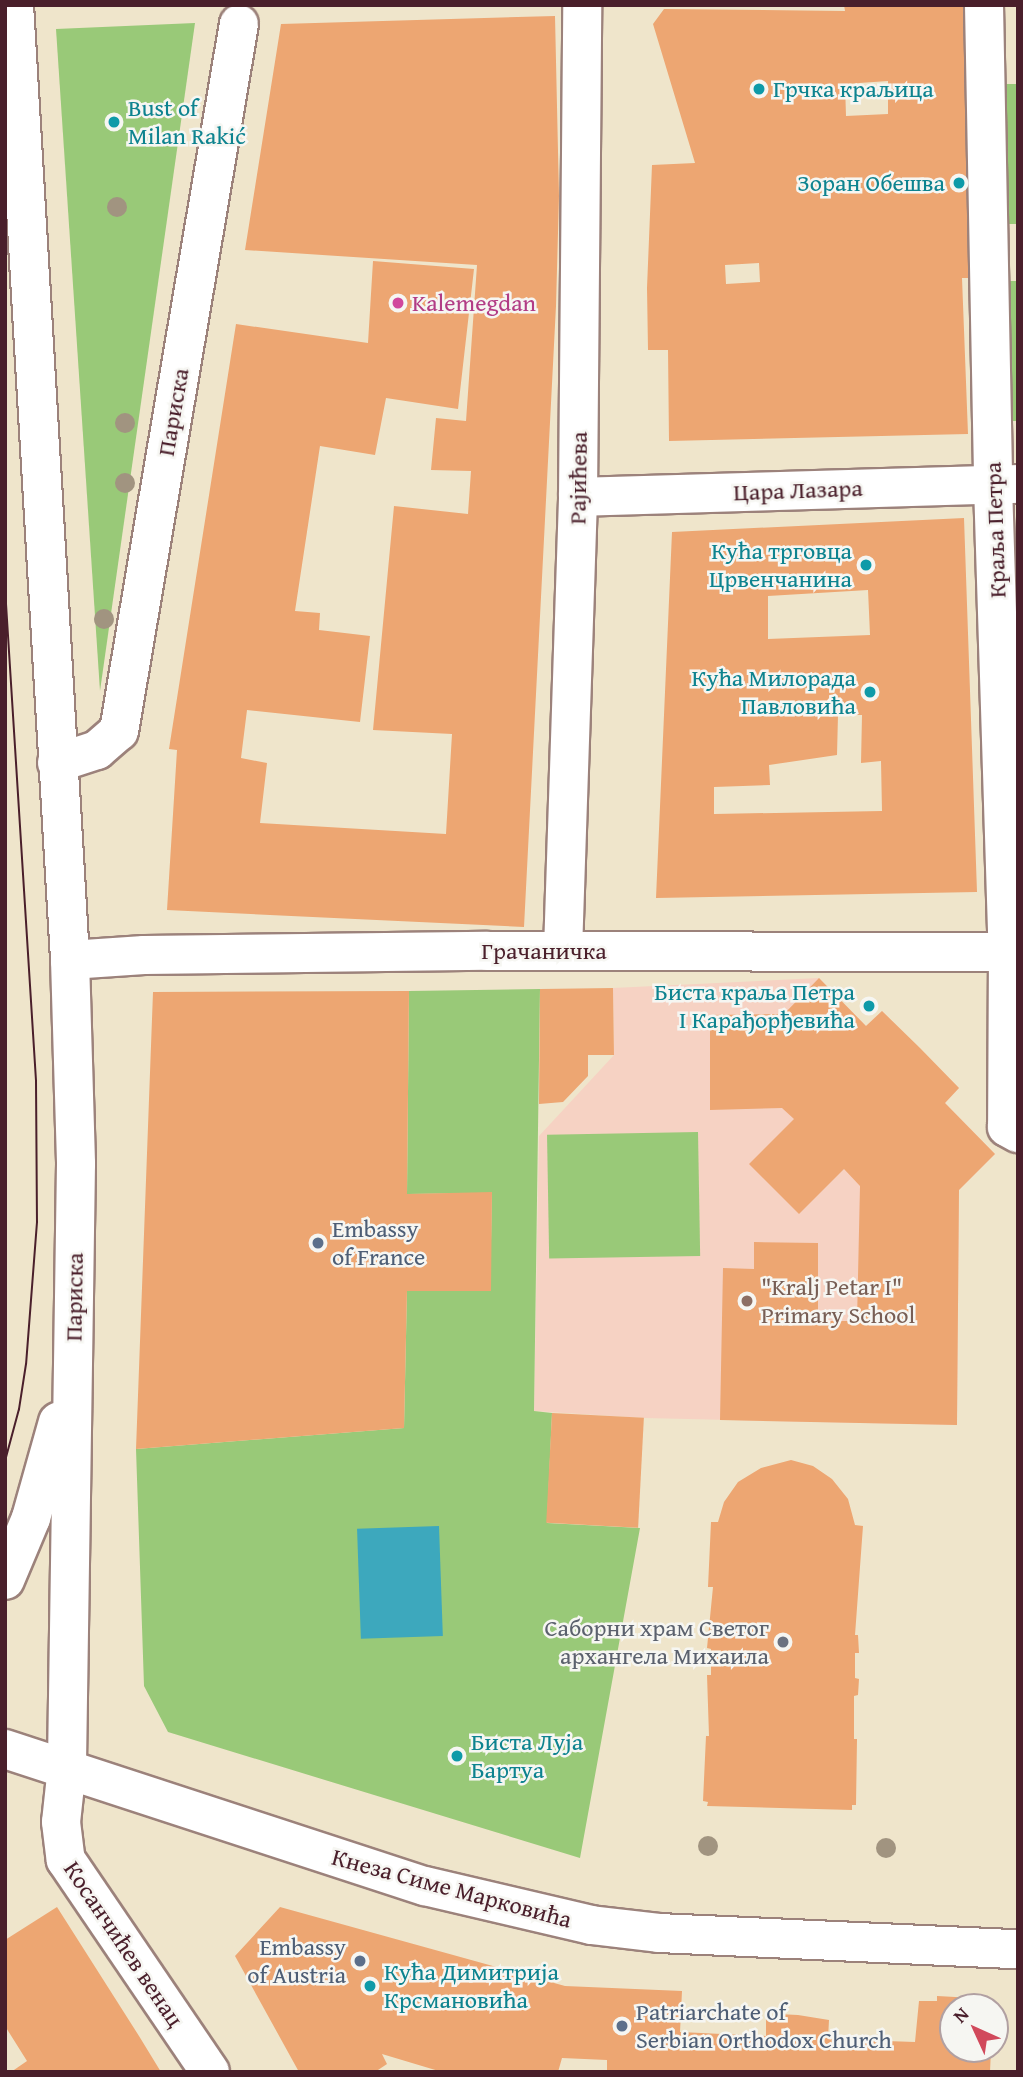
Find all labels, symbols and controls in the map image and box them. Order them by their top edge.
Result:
place label: Грчка краљица [773,75,934,103]
marker: Грчка краљица [751,81,767,97]
place label: Bust of Milan Rakić [128,94,246,150]
marker: Bust of Milan Rakić [106,114,122,130]
place label: Зоран Обешва [797,169,945,197]
marker: Зоран Обешва [951,175,967,191]
place label: Kalemegdan [412,289,536,317]
marker: Kalemegdan [390,295,406,311]
street label: Париска [151,366,195,458]
street label: Рајићева [563,431,593,525]
street label: Краља Петра [978,461,1012,599]
street label: Цара Лазара [733,473,863,507]
place label: Кућа трговца Црвенчанина [709,537,852,593]
marker: Кућа трговца Црвенчанина [858,557,874,573]
place label: Кућа Милорада Павловића [691,664,856,720]
marker: Кућа Милорада Павловића [862,684,878,700]
street label: Грачаничка [481,937,607,965]
place label: Биста краља Петра I Карађорђевића [654,978,855,1034]
marker: Биста краља Петра I Карађорђевића [861,998,877,1014]
place label: Embassy of France [332,1215,425,1271]
marker: Embassy of France [310,1235,326,1251]
street label: Париска [59,1252,89,1342]
place label: "Kralj Petar I" Primary School [761,1273,915,1329]
marker: "Kralj Petar I" Primary School [739,1293,755,1309]
place label: Саборни храм Светог архангела Михаила [545,1614,769,1670]
marker: Саборни храм Светог архангела Михаила [775,1634,791,1650]
place label: Биста Луја Бартуа [471,1728,583,1784]
marker: Биста Луја Бартуа [449,1748,465,1764]
street label: Кнеза Симе Марковића [329,1842,575,1934]
street label: Косанчићев венац [58,1856,190,2032]
place label: Embassy of Austria [247,1933,346,1989]
marker: Embassy of Austria [352,1953,368,1969]
place label: Кућа Димитрија Крсмановића [384,1958,559,2014]
marker: Кућа Димитрија Крсмановића [362,1978,378,1994]
north arrow [939,1993,1009,2063]
place label: Patriarchate of Serbian Orthodox Church [636,1998,892,2054]
text: N [946,2000,975,2029]
marker: Patriarchate of Serbian Orthodox Church [614,2018,630,2034]

